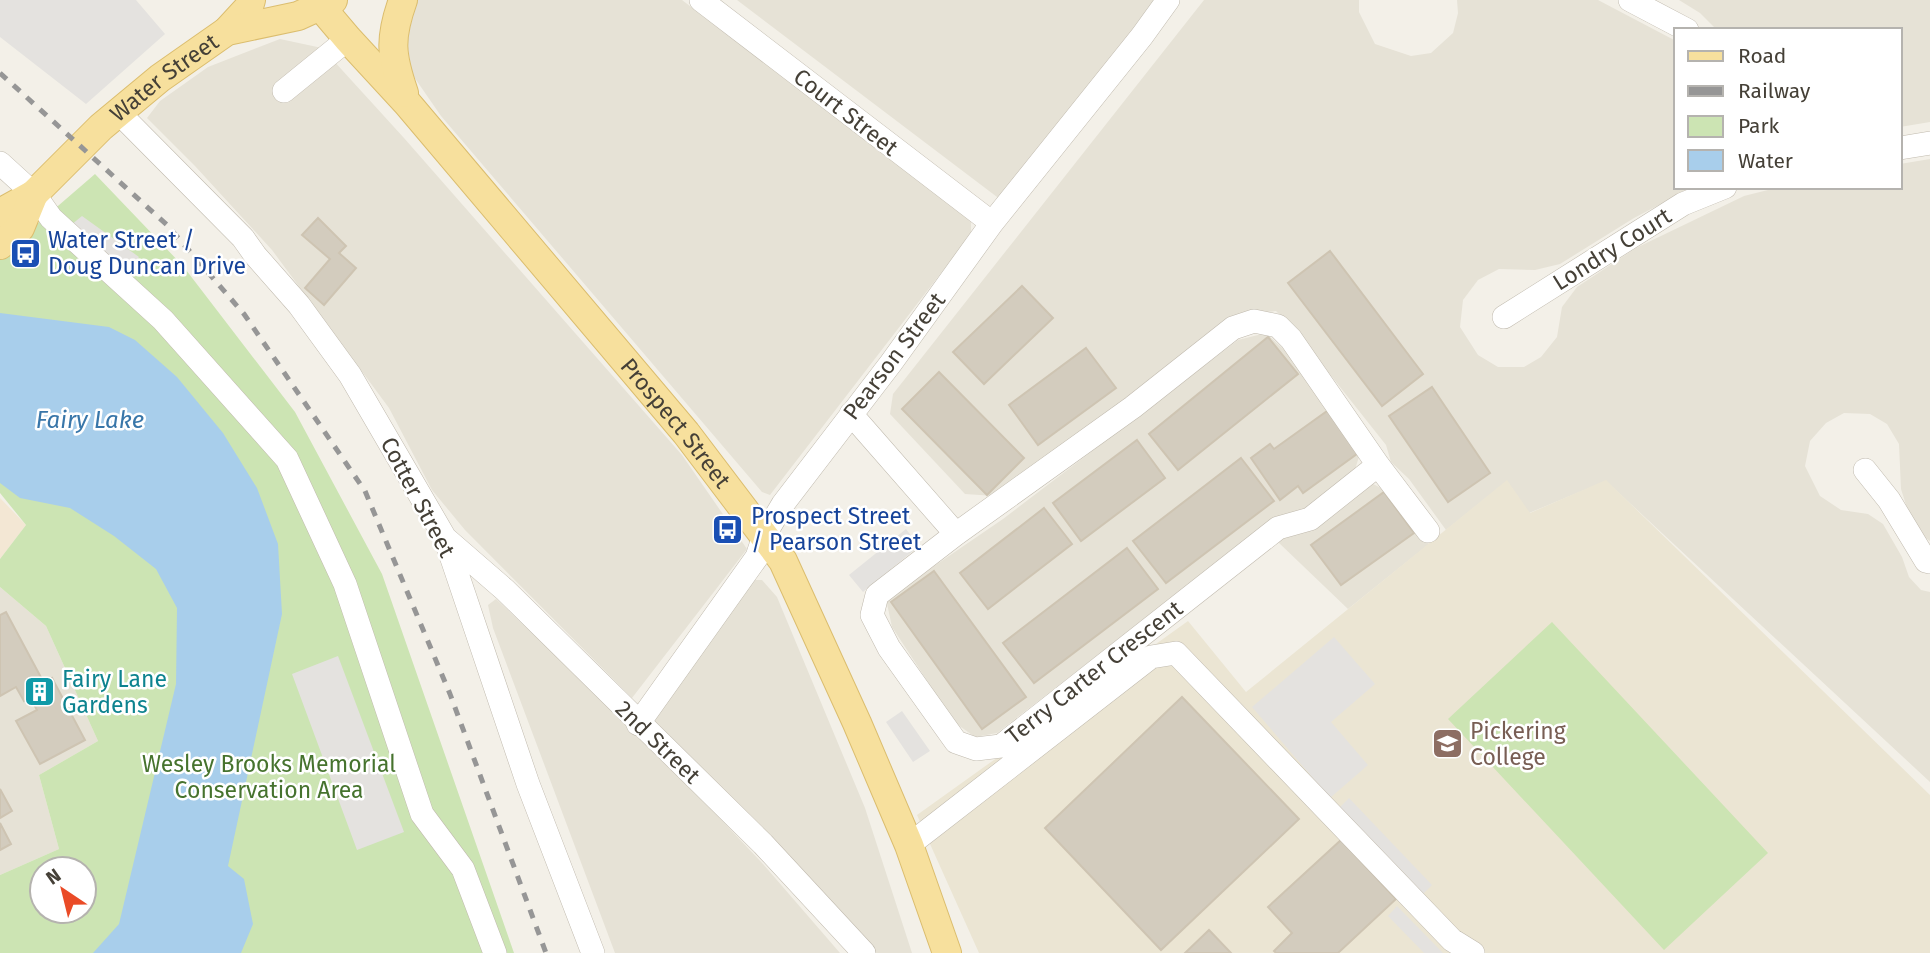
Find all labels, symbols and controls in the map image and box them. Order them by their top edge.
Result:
street label: Water Street [104,27,224,128]
legend [1674,28,1902,189]
text: Road [1738,43,1786,69]
street label: Court Street [788,63,904,162]
text: Railway [1738,78,1811,104]
text: Park [1738,113,1780,139]
text: Water [1738,148,1793,174]
street label: Londry Court [1548,201,1677,296]
place label: Water Street / Doug Duncan Drive [48,226,246,280]
bus stop icon: Water Street / Doug Duncan Drive [8,236,42,270]
street label: Pearson Street [837,286,951,425]
street label: Prospect Street [615,352,737,494]
water label: Fairy Lake [36,406,144,434]
street label: Cotter Street [375,432,462,562]
place label: Prospect Street / Pearson Street [751,502,922,556]
bus stop icon: Prospect Street / Pearson Street [711,512,745,546]
street label: Terry Carter Crescent [1000,594,1189,750]
place label: Fairy Lane Gardens [62,665,167,719]
building icon: Fairy Lane Gardens [22,675,56,709]
street label: 2nd Street [610,695,707,790]
place label: Pickering College [1470,717,1566,771]
school or university icon: Pickering College [1430,727,1464,761]
park label: Wesley Brooks Memorial Conservation Area [142,750,396,804]
north arrow [28,855,98,925]
text: N [42,863,65,890]

